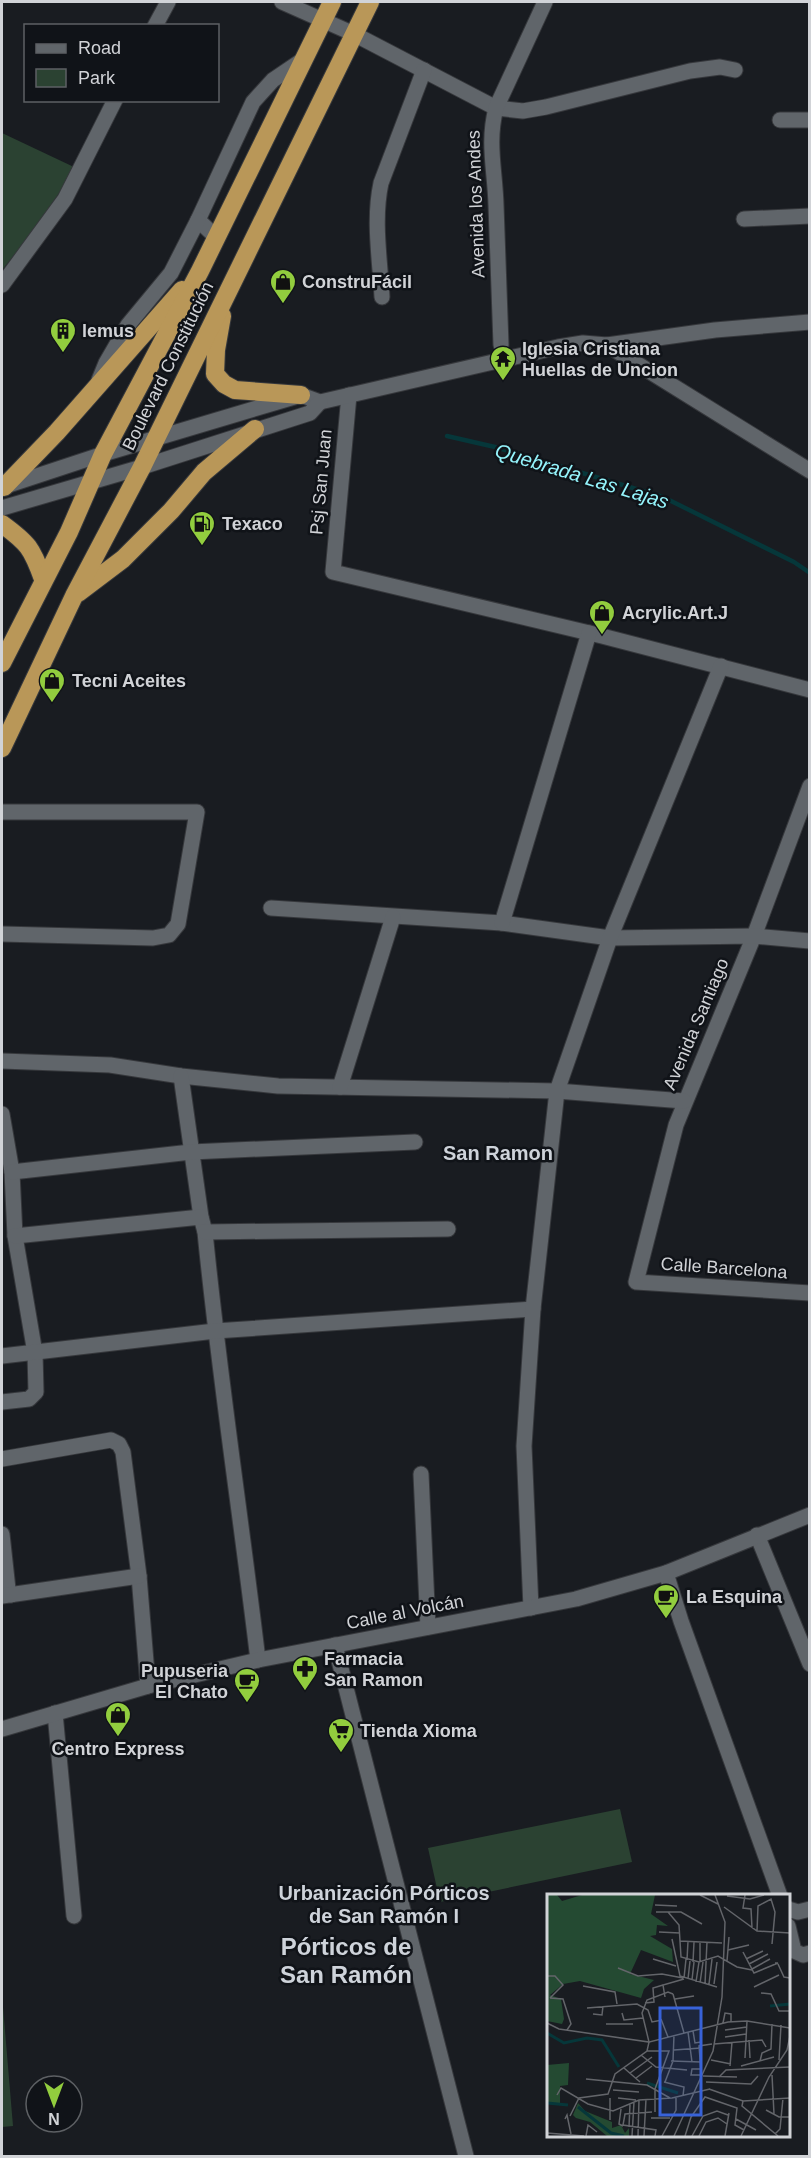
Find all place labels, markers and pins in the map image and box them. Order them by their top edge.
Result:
shop icon: ConstruFácil [268,267,298,305]
place label: ConstruFácil [302,272,412,292]
building icon: lemus [48,316,78,354]
place label: lemus [82,321,134,341]
place label: Iglesia Cristiana Huellas de Uncion [522,339,678,380]
temple icon: Iglesia Cristiana Huellas de Uncion [488,344,518,382]
fuel station icon: Texaco [187,509,217,547]
place label: Texaco [222,514,283,534]
shop icon: Acrylic.Art.J [587,598,617,636]
place label: Acrylic.Art.J [622,603,728,623]
shop icon: Tecni Aceites [37,666,67,704]
place label: Tecni Aceites [72,671,186,691]
cafe icon: La Esquina [651,1582,681,1620]
place label: La Esquina [686,1587,783,1607]
place label: Farmacia San Ramon [324,1649,423,1690]
pharmacy icon: Farmacia San Ramon [290,1654,320,1692]
place label: Pupuseria El Chato [141,1661,229,1702]
cafe icon: Pupuseria El Chato [232,1666,262,1704]
shop icon: Centro Express [103,1700,133,1738]
supermarket icon: Tienda Xioma [326,1716,356,1754]
place label: Tienda Xioma [360,1721,478,1741]
place label: Centro Express [51,1739,185,1759]

